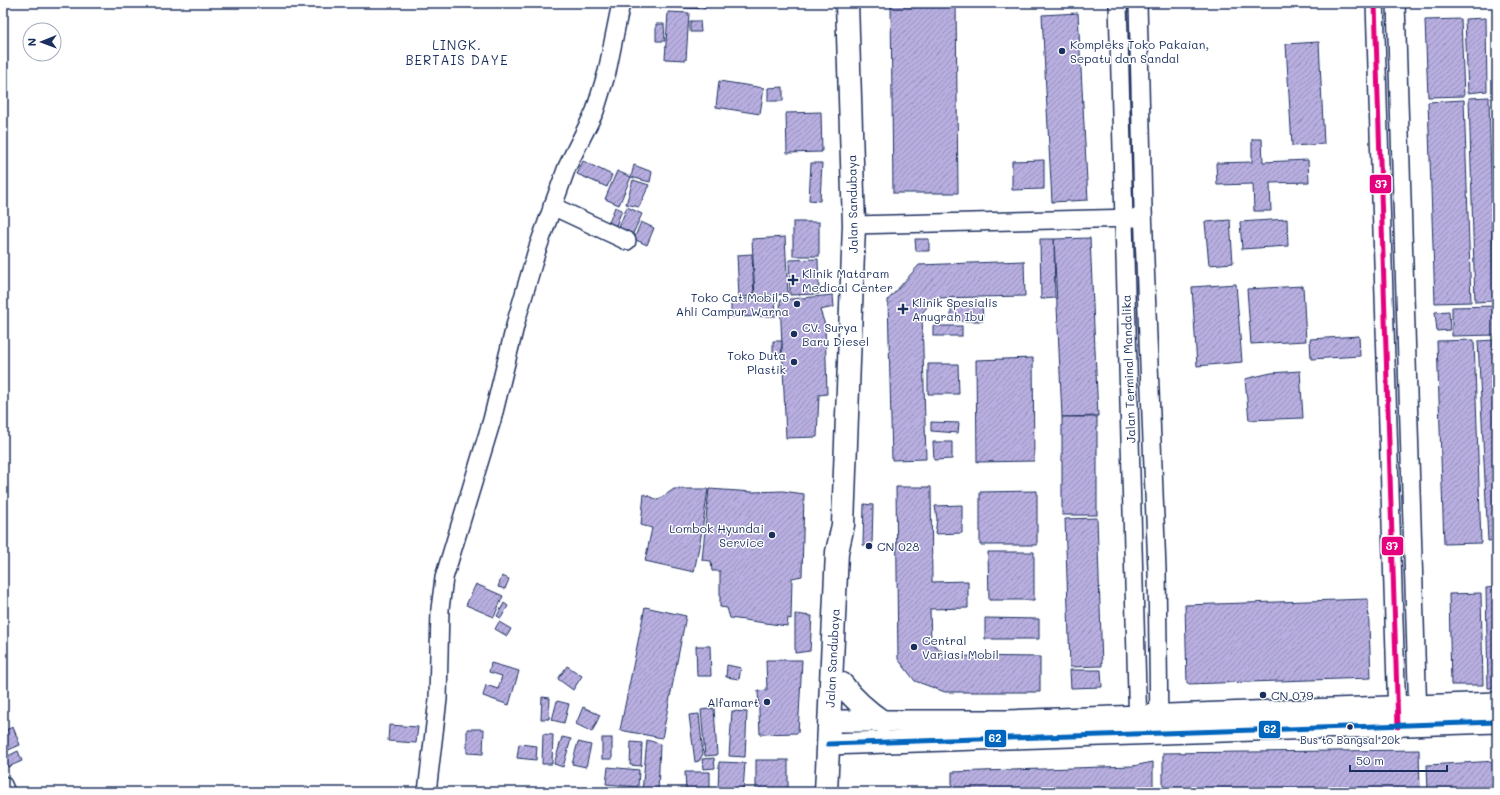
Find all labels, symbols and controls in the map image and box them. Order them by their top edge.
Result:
north arrow [22,22,62,62]
district label: LINGK. BERTAIS DAYE [405,36,509,68]
place label: Kompleks Toko Pakaian, Sepatu dan Sandal [1070,36,1209,66]
text: N [24,38,39,46]
marker: Kompleks Toko Pakaian, Sepatu dan Sandal [1057,46,1067,56]
street label: Jalan Sandubaya [843,154,861,254]
line badge: 37 [1369,174,1392,194]
text: 37 [1375,176,1387,191]
place label: Klinik Mataram Medical Center [802,265,893,295]
marker: Klinik Mataram Medical Center [787,274,799,286]
place label: Toko Cat Mobil 5 Ahli Campur Warna [676,289,789,319]
place label: Klinik Spesialis Anugrah Ibu [912,294,998,324]
street label: Jalan Terminal Mandalika [1117,294,1139,444]
marker: Toko Cat Mobil 5 Ahli Campur Warna [792,299,802,309]
marker: Klinik Spesialis Anugrah Ibu [897,303,909,315]
place label: CV. Surya Baru Diesel [802,319,869,349]
marker: CV. Surya Baru Diesel [789,329,799,339]
place label: Toko Duta Plastik [727,347,786,377]
marker: Toko Duta Plastik [789,357,799,367]
place label: Lombok Hyundai Service [669,520,764,550]
marker: Lombok Hyundai Service [767,530,777,540]
line badge: 37 [1381,536,1404,556]
place label: CN 028 [877,538,920,554]
text: 37 [1386,538,1398,553]
marker: CN 028 [864,541,874,551]
street label: Jalan Sandubaya [821,608,843,708]
place label: Central Variasi Mobil [922,632,999,662]
marker: Central Variasi Mobil [909,642,919,652]
place label: CN 079 [1271,687,1313,703]
marker: CN 079 [1258,690,1268,700]
place label: Alfamart [707,694,759,710]
marker: Alfamart [762,697,772,707]
line badge: 62 [1258,720,1281,739]
text: 62 [1264,721,1276,736]
marker: Bus to Bangsal 20k [1345,722,1355,732]
line badge: 62 [984,729,1007,748]
text: 62 [989,730,1001,745]
place label: Bus to Bangsal 20k [1300,732,1400,747]
scale bar [1350,747,1447,773]
text: 50 m [1356,752,1384,768]

